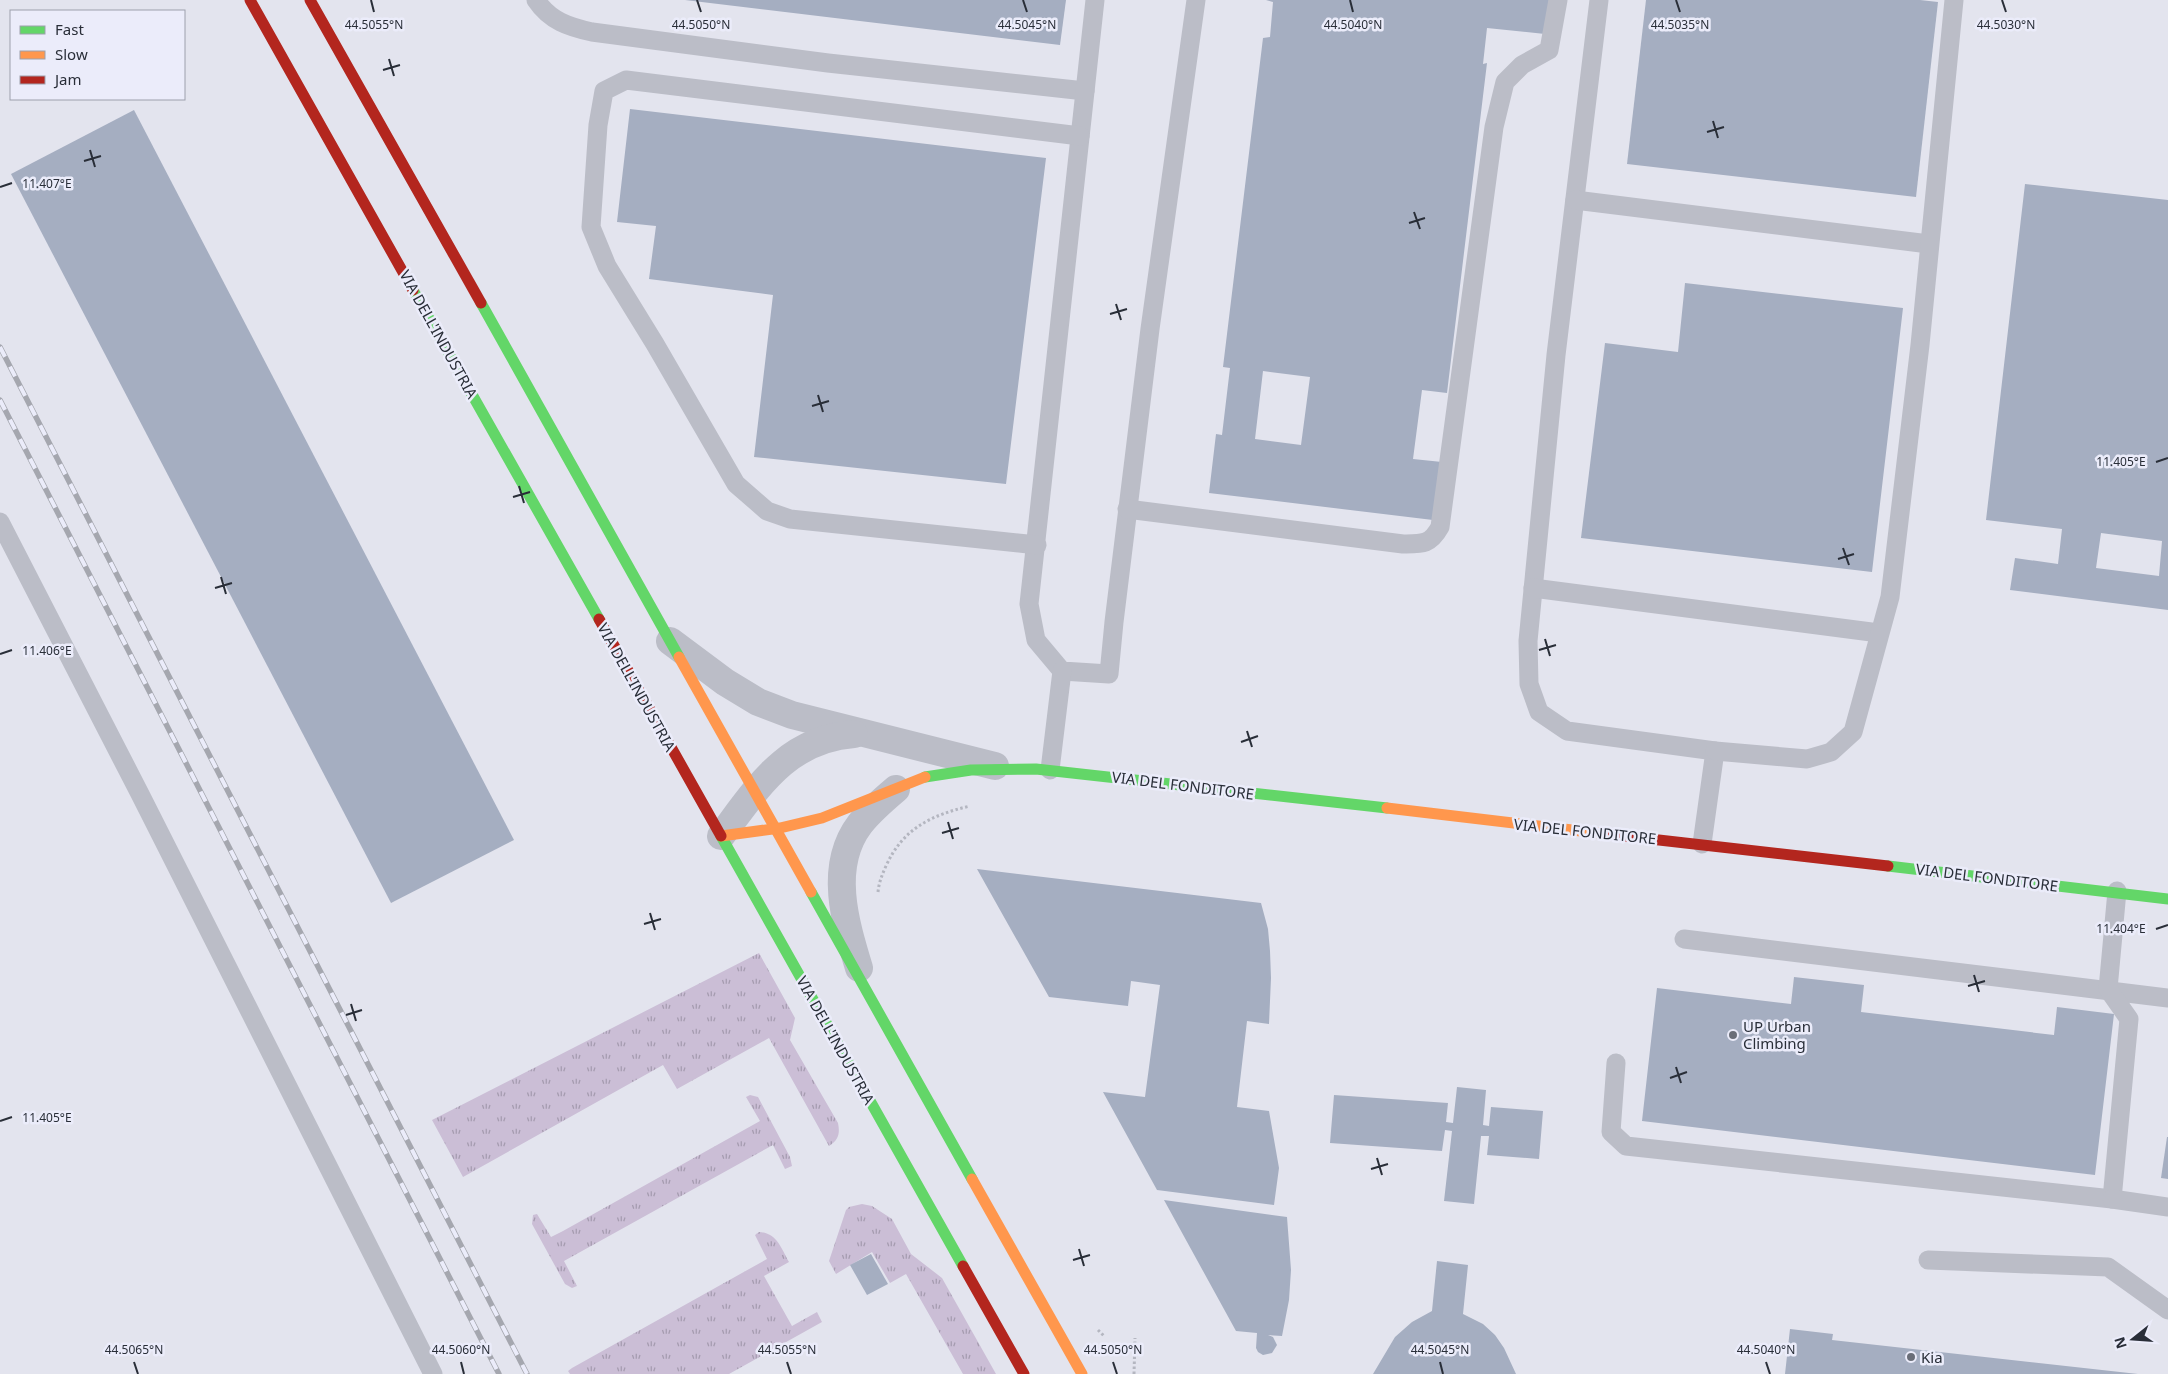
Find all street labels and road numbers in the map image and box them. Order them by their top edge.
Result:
street label: VIA DELL'INDUSTRIA [395,266,483,402]
street label: VIA DELL'INDUSTRIA [593,619,681,755]
street label: VIA DEL FONDITORE [1111,766,1255,804]
street label: VIA DEL FONDITORE [1513,814,1657,848]
street label: VIA DEL FONDITORE [1915,858,2059,896]
street label: VIA DELL'INDUSTRIA [792,972,880,1108]

